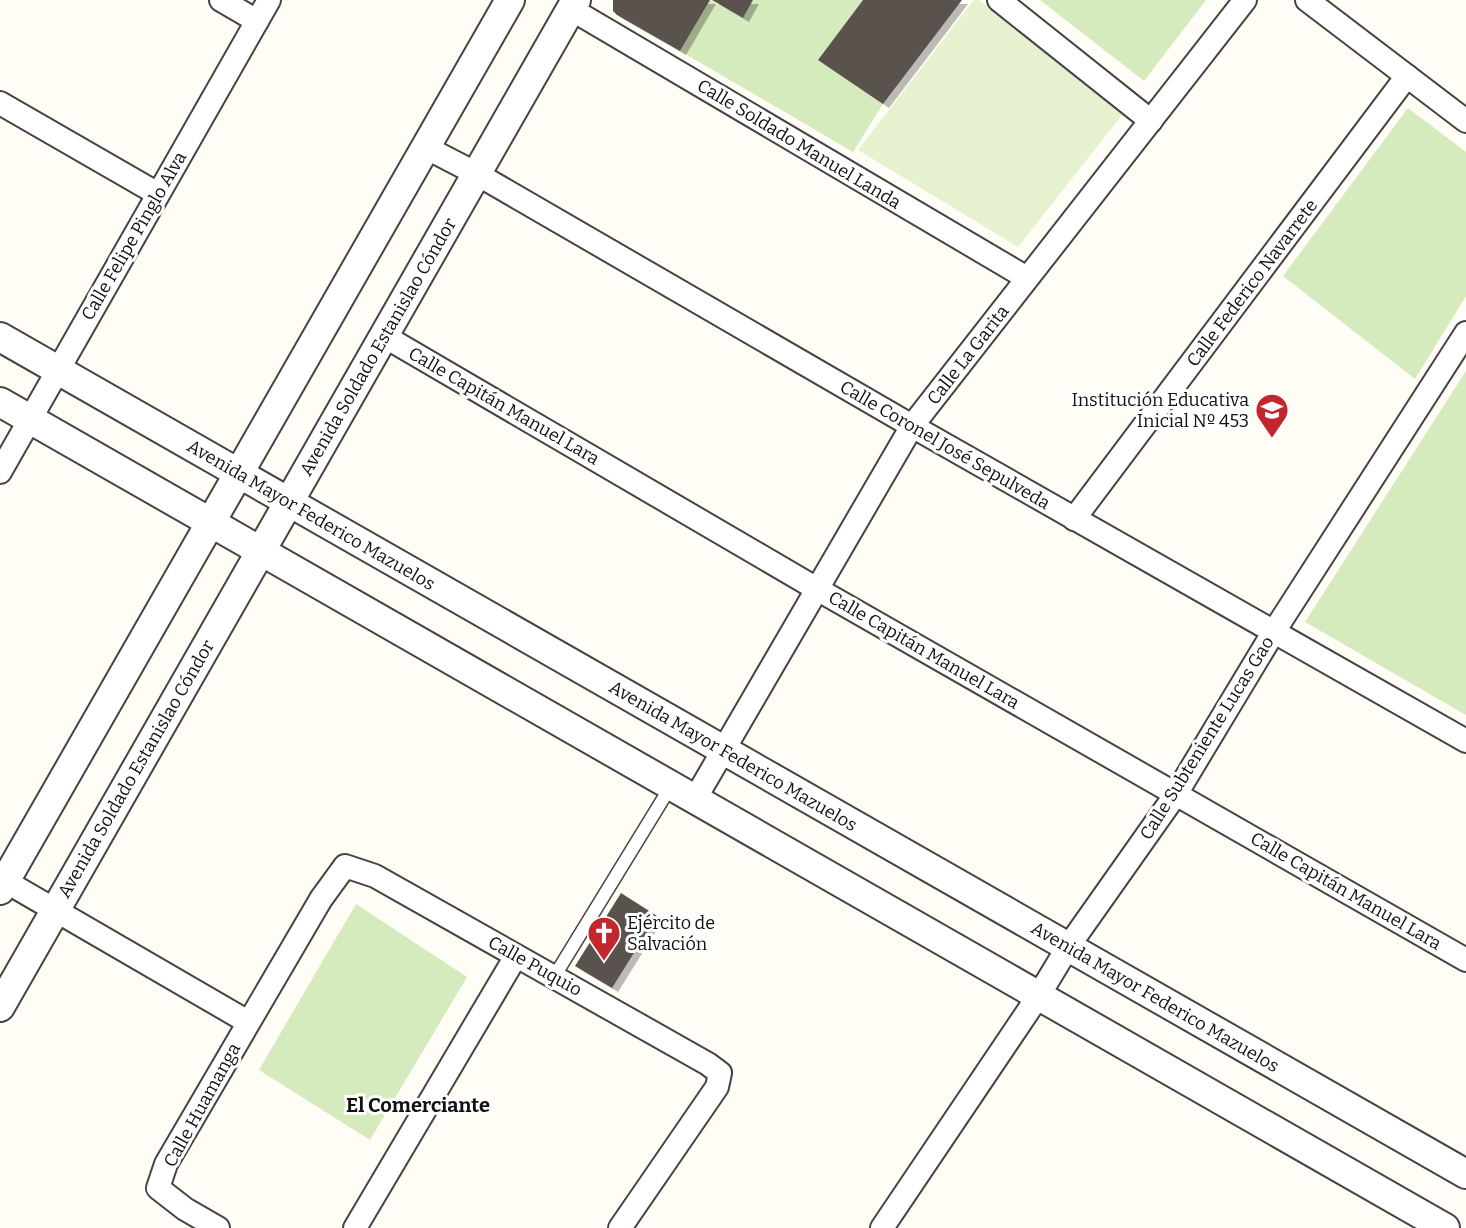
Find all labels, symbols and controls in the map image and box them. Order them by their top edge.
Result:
street label: Calle Soldado Manuel Landa [693,74,905,214]
street label: Calle Felipe Pinglo Alva [77,148,191,324]
street label: Calle Federico Navarrete [1182,195,1322,371]
street label: Avenida Soldado Estanislao Cóndor [295,214,461,480]
street label: Calle La Garita [922,301,1014,409]
street label: Calle Capitán Manuel Lara [405,342,604,470]
street label: Calle Coronel José Sepulveda [836,376,1054,514]
place label: Institución Educativa Inicial Nº 453 [1071,389,1249,432]
school or university icon: Institución Educativa Inicial Nº 453 [1254,392,1290,439]
street label: Avenida Mayor Federico Mazuelos [183,435,439,595]
street label: Calle Capitán Manuel Lara [825,586,1024,714]
street label: Calle Subteniente Lucas Gao [1135,632,1279,844]
street label: Avenida Soldado Estanislao Cóndor [53,636,219,902]
street label: Avenida Mayor Federico Mazuelos [605,676,861,836]
street label: Calle Capitán Manuel Lara [1247,827,1446,955]
place label: Ejército de Salvación [627,912,715,955]
church icon: Ejército de Salvación [586,915,622,962]
street label: Avenida Mayor Federico Mazuelos [1027,917,1283,1077]
street label: Calle Puquio [484,931,586,1001]
street label: Calle Huamanga [159,1039,245,1171]
district label: El Comerciante [346,1093,490,1117]

